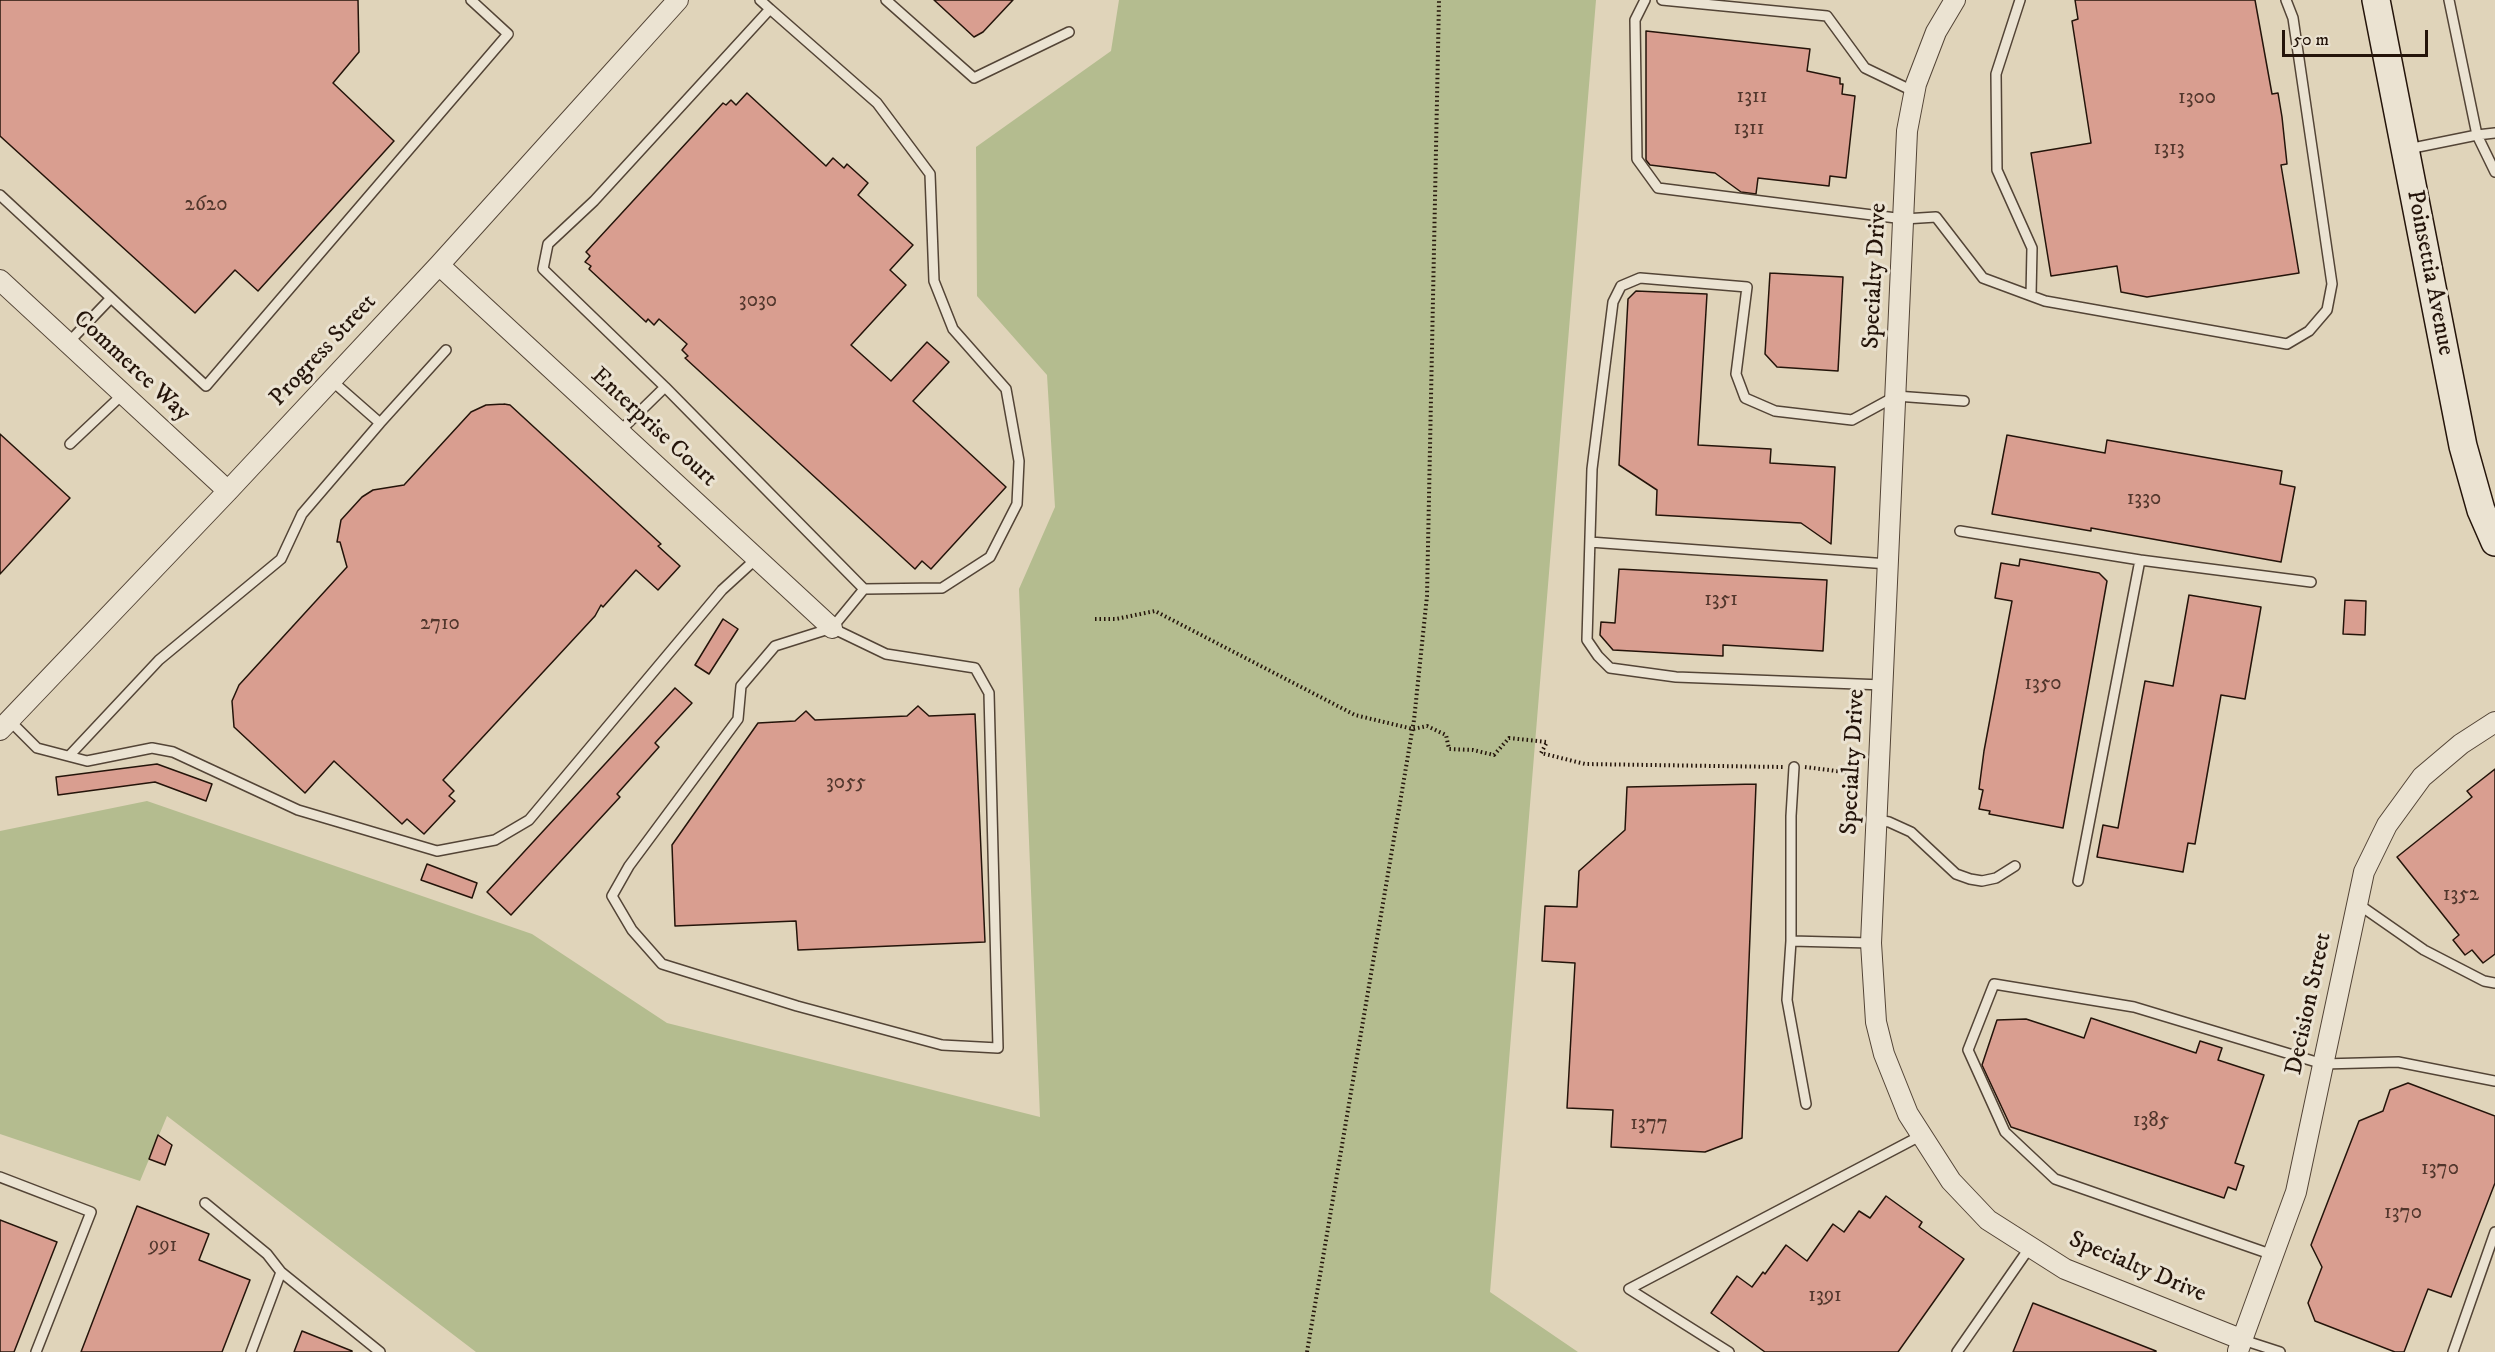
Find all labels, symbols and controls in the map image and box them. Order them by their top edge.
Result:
scale bar [2285,18,2430,56]
text: 50 m [2293,29,2329,51]
house number: 1311 [1737,85,1767,111]
house number: 1300 [2178,86,2216,112]
house number: 1311 [1734,117,1764,143]
house number: 1313 [2153,137,2185,163]
street label: Poinsettia Avenue [2399,188,2459,358]
house number: 2620 [185,193,227,219]
street label: Specialty Drive [1858,202,1894,350]
street label: Progress Street [265,289,383,413]
house number: 3030 [739,289,777,315]
street label: Commerce Way [66,305,196,429]
street label: Enterprise Court [584,362,722,494]
house number: 1330 [2127,487,2161,513]
house number: 1351 [1704,588,1738,614]
house number: 2710 [420,612,460,638]
house number: 1350 [2024,672,2062,698]
street label: Specialty Drive [1836,688,1872,836]
house number: 3055 [826,771,866,797]
house number: 1352 [2443,883,2479,909]
street label: Decision Street [2281,930,2339,1078]
house number: 1385 [2133,1109,2169,1135]
house number: 1377 [1630,1112,1668,1138]
house number: 1370 [2421,1157,2459,1183]
house number: 1370 [2384,1201,2422,1227]
street label: Specialty Drive [2064,1226,2210,1310]
house number: 991 [149,1234,177,1260]
house number: 1391 [1808,1284,1842,1310]

